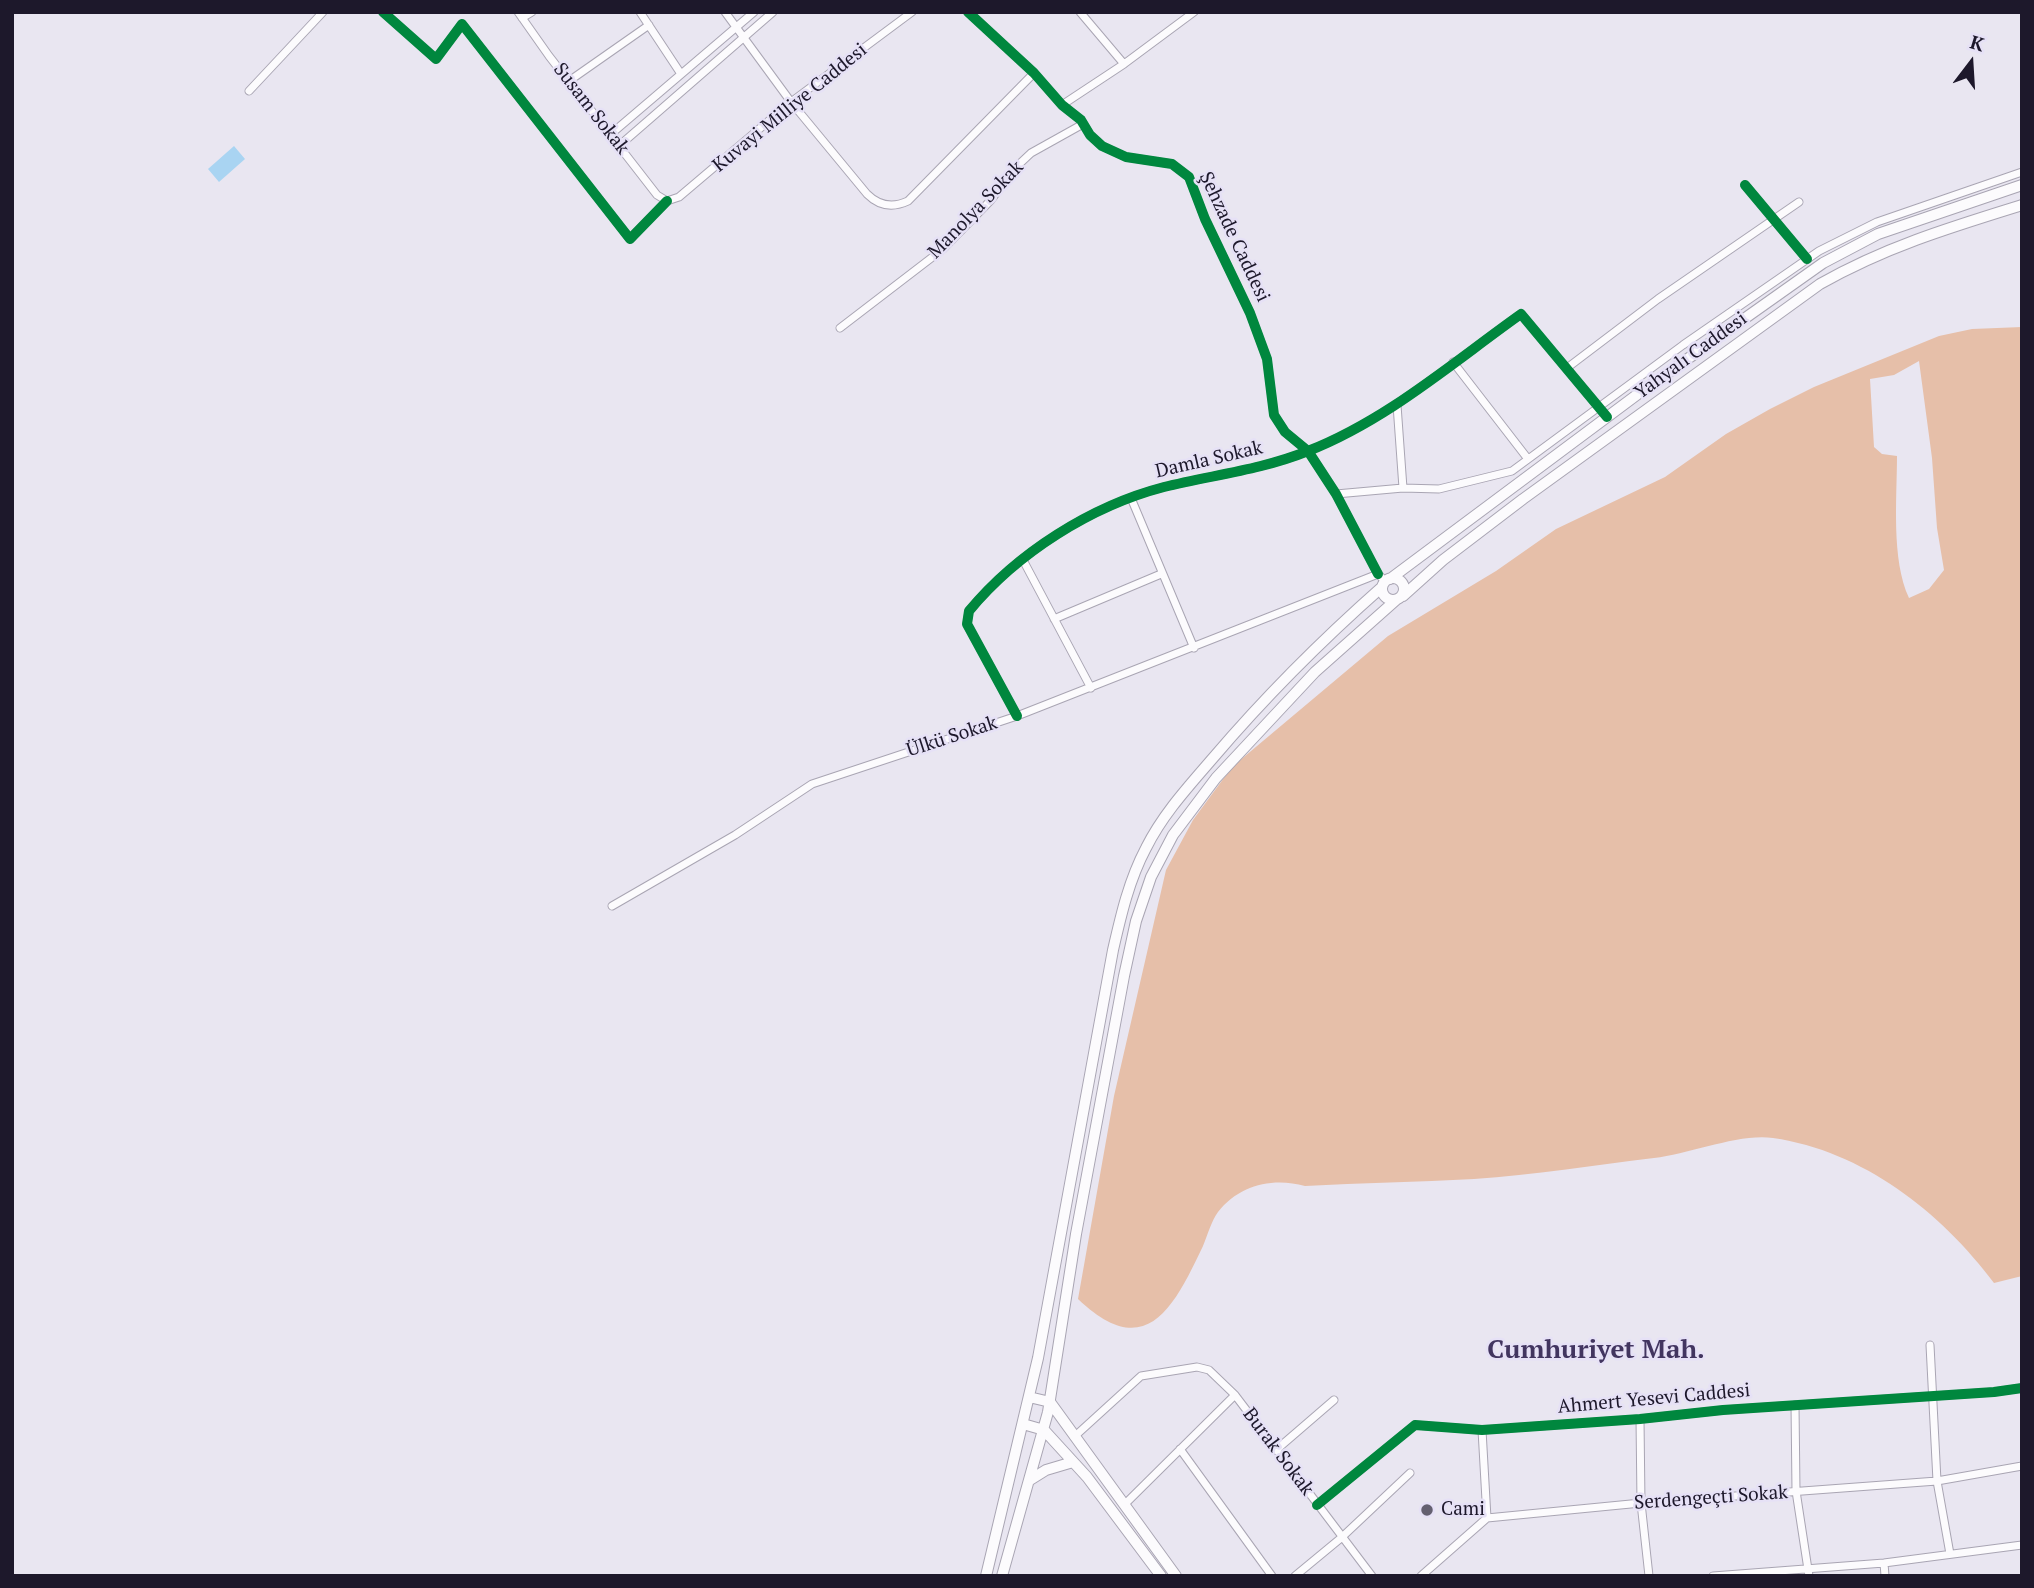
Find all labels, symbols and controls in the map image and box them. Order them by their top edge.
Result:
north arrow [1936,28,2006,98]
text: K [1967,29,1987,56]
street label: Kuvayi Milliye Caddesi [708,39,872,177]
street label: Susam Sokak [548,59,634,159]
street label: Manolya Sokak [924,156,1028,264]
street label: Şehzade Caddesi [1194,168,1274,306]
street label: Yahyalı Caddesi [1630,308,1752,404]
street label: Damla Sokak [1153,437,1265,483]
street label: Ülkü Sokak [904,712,1000,762]
district label: Cumhuriyet Mah. [1487,1335,1705,1367]
street label: Ahmert Yesevi Caddesi [1557,1379,1751,1419]
street label: Burak Sokak [1238,1404,1318,1500]
street label: Serdengeçti Sokak [1633,1481,1789,1515]
place label: Cami [1441,1499,1485,1521]
marker: Cami [1419,1502,1435,1518]

